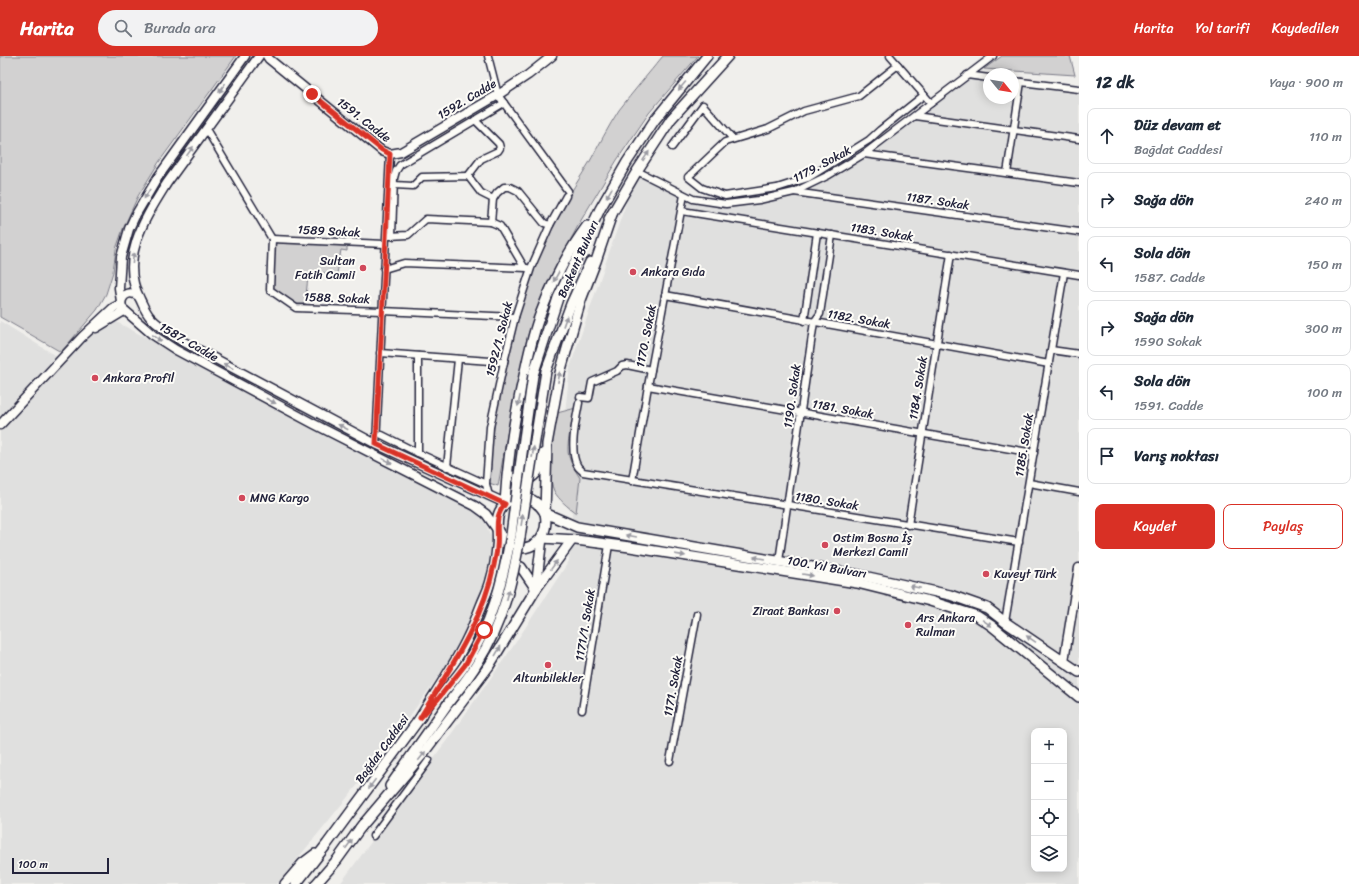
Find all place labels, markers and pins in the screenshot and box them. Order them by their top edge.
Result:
place label: Sultan Fatih Camii [295,250,356,286]
place label: Ankara Gıda [640,261,705,283]
marker: Sultan Fatih Camii [358,263,368,273]
marker: Ankara Gıda [628,267,638,277]
place label: Ankara Profil [102,367,175,389]
marker: Ankara Profil [90,373,100,383]
place label: MNG Kargo [250,487,309,509]
marker: MNG Kargo [237,493,247,503]
place label: Ostim Bosna İş Merkezi Camii [833,527,913,563]
marker: Ostim Bosna İş Merkezi Camii [820,540,830,550]
place label: Kuveyt Türk [994,563,1058,585]
marker: Kuveyt Türk [981,569,991,579]
place label: Ziraat Bankası [752,600,829,622]
marker: Ziraat Bankası [832,606,842,616]
place label: Ars Ankara Rulman [915,607,976,643]
marker: Ars Ankara Rulman [903,620,913,630]
marker: Altunbilekler [543,660,553,670]
place label: Altunbilekler [512,667,584,689]

